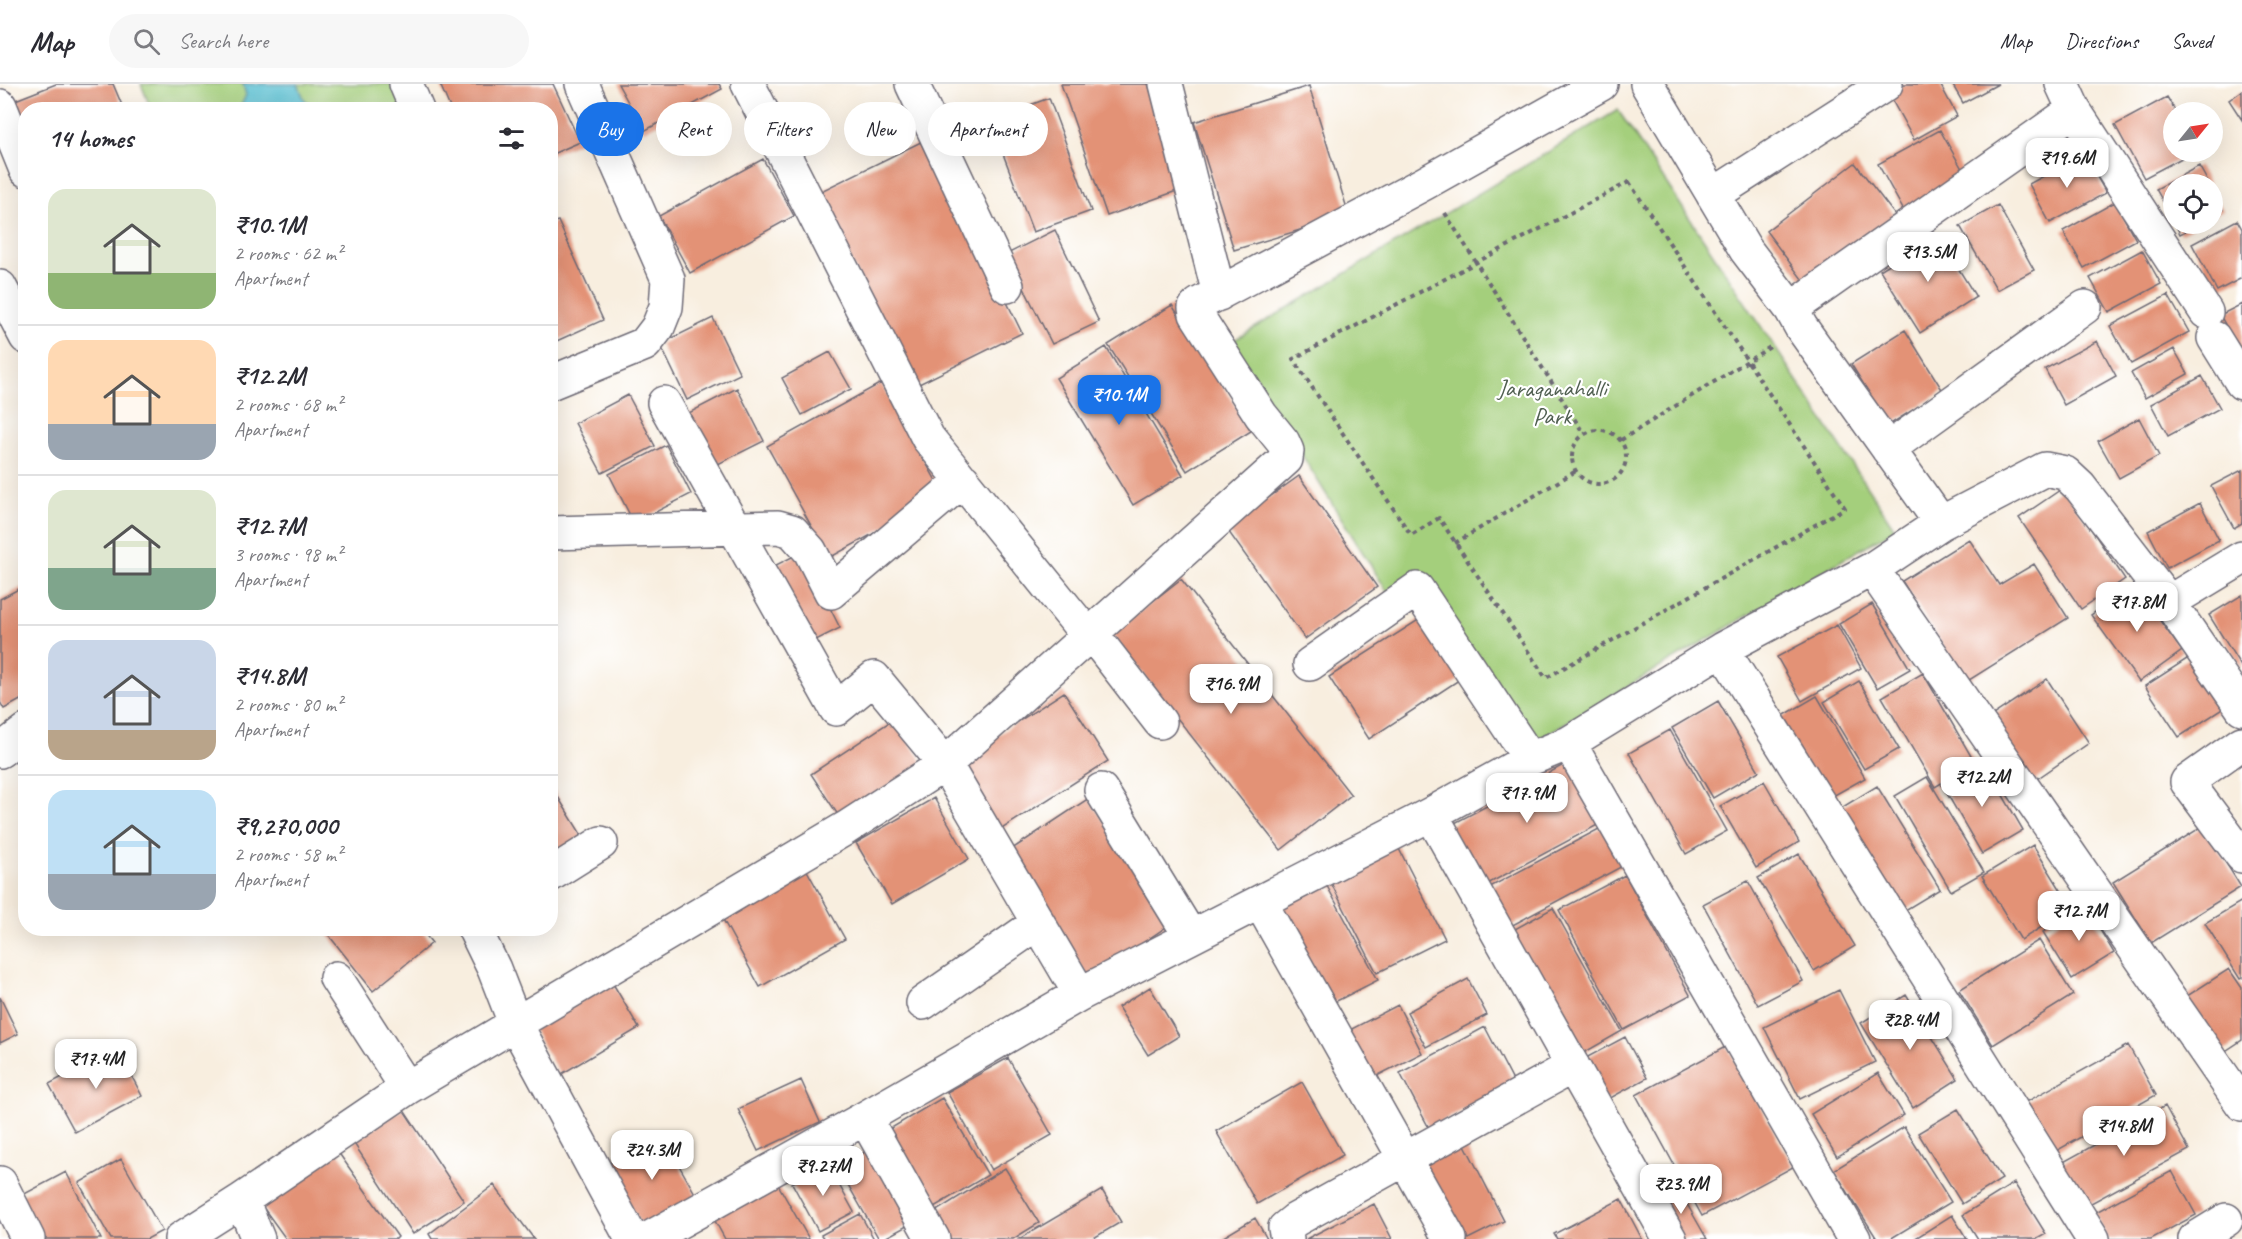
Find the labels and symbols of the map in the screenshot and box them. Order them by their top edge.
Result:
north arrow [2163,102,2223,162]
pin: ₹19.6M [2018,138,2116,189]
pin: ₹13.5M [1879,232,1977,283]
park label: Jaraganahalli Park [1497,373,1610,431]
pin: ₹10.1M [1070,375,1168,426]
pin: ₹17.8M [2088,582,2186,633]
pin: ₹16.9M [1182,664,1280,715]
pin: ₹12.2M [1933,757,2031,808]
pin: ₹17.9M [1478,773,1576,824]
pin: ₹12.7M [2030,891,2128,942]
pin: ₹28.4M [1861,1000,1959,1051]
pin: ₹17.4M [47,1039,145,1090]
pin: ₹14.8M [2075,1106,2173,1157]
pin: ₹24.3M [603,1130,701,1181]
pin: ₹9.27M [774,1146,872,1197]
pin: ₹23.9M [1632,1164,1730,1215]

